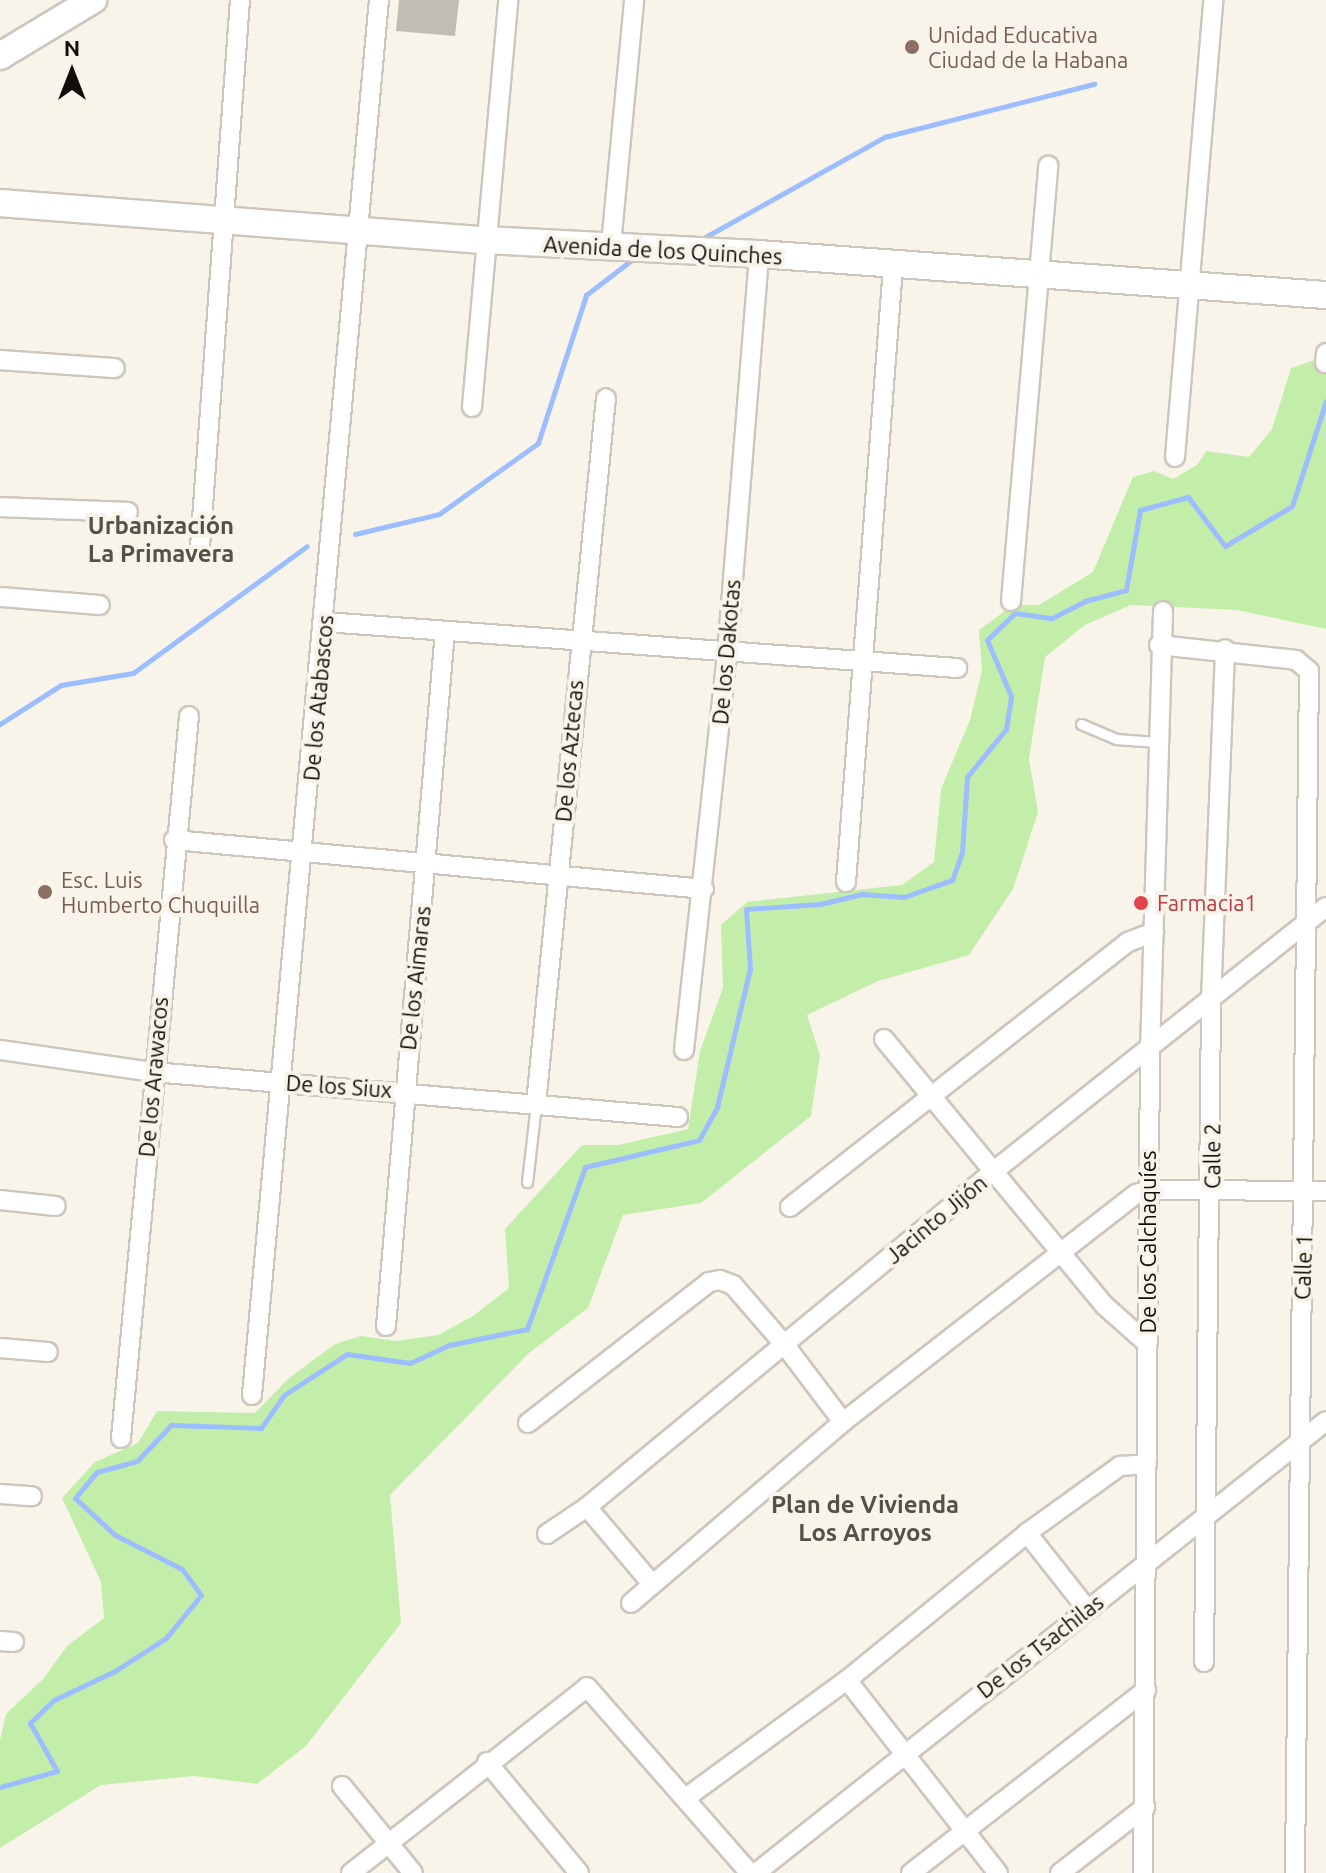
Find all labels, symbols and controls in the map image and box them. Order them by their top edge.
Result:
place label: Unidad Educativa Ciudad de la Habana [928,21,1128,72]
north arrow [32,32,112,112]
text: N [64,35,80,60]
marker: Unidad Educativa Ciudad de la Habana [903,38,921,56]
street label: Avenida de los Quinches [543,231,783,269]
district label: Urbanización La Primavera [88,512,234,568]
street label: De los Dakotas [706,578,746,726]
street label: De los Atabascos [298,614,338,782]
street label: De los Aztecas [550,679,588,823]
place label: Esc. Luis Humberto Chuquilla [61,866,260,918]
marker: Esc. Luis Humberto Chuquilla [36,883,54,901]
place label: Farmacia1 [1157,890,1257,916]
marker: Farmacia1 [1132,894,1150,912]
street label: De los Aimaras [394,904,436,1052]
street label: De los Arawacos [133,996,173,1158]
street label: De los Siux [285,1069,393,1103]
street label: Calle 2 [1199,1123,1225,1189]
street label: De los Calchaquíes [1135,1150,1161,1334]
street label: Jacinto Jijón [880,1169,992,1269]
street label: Calle 1 [1289,1234,1317,1300]
district label: Plan de Vivienda Los Arroyos [771,1491,959,1547]
street label: De los Tsachilas [972,1589,1108,1703]

